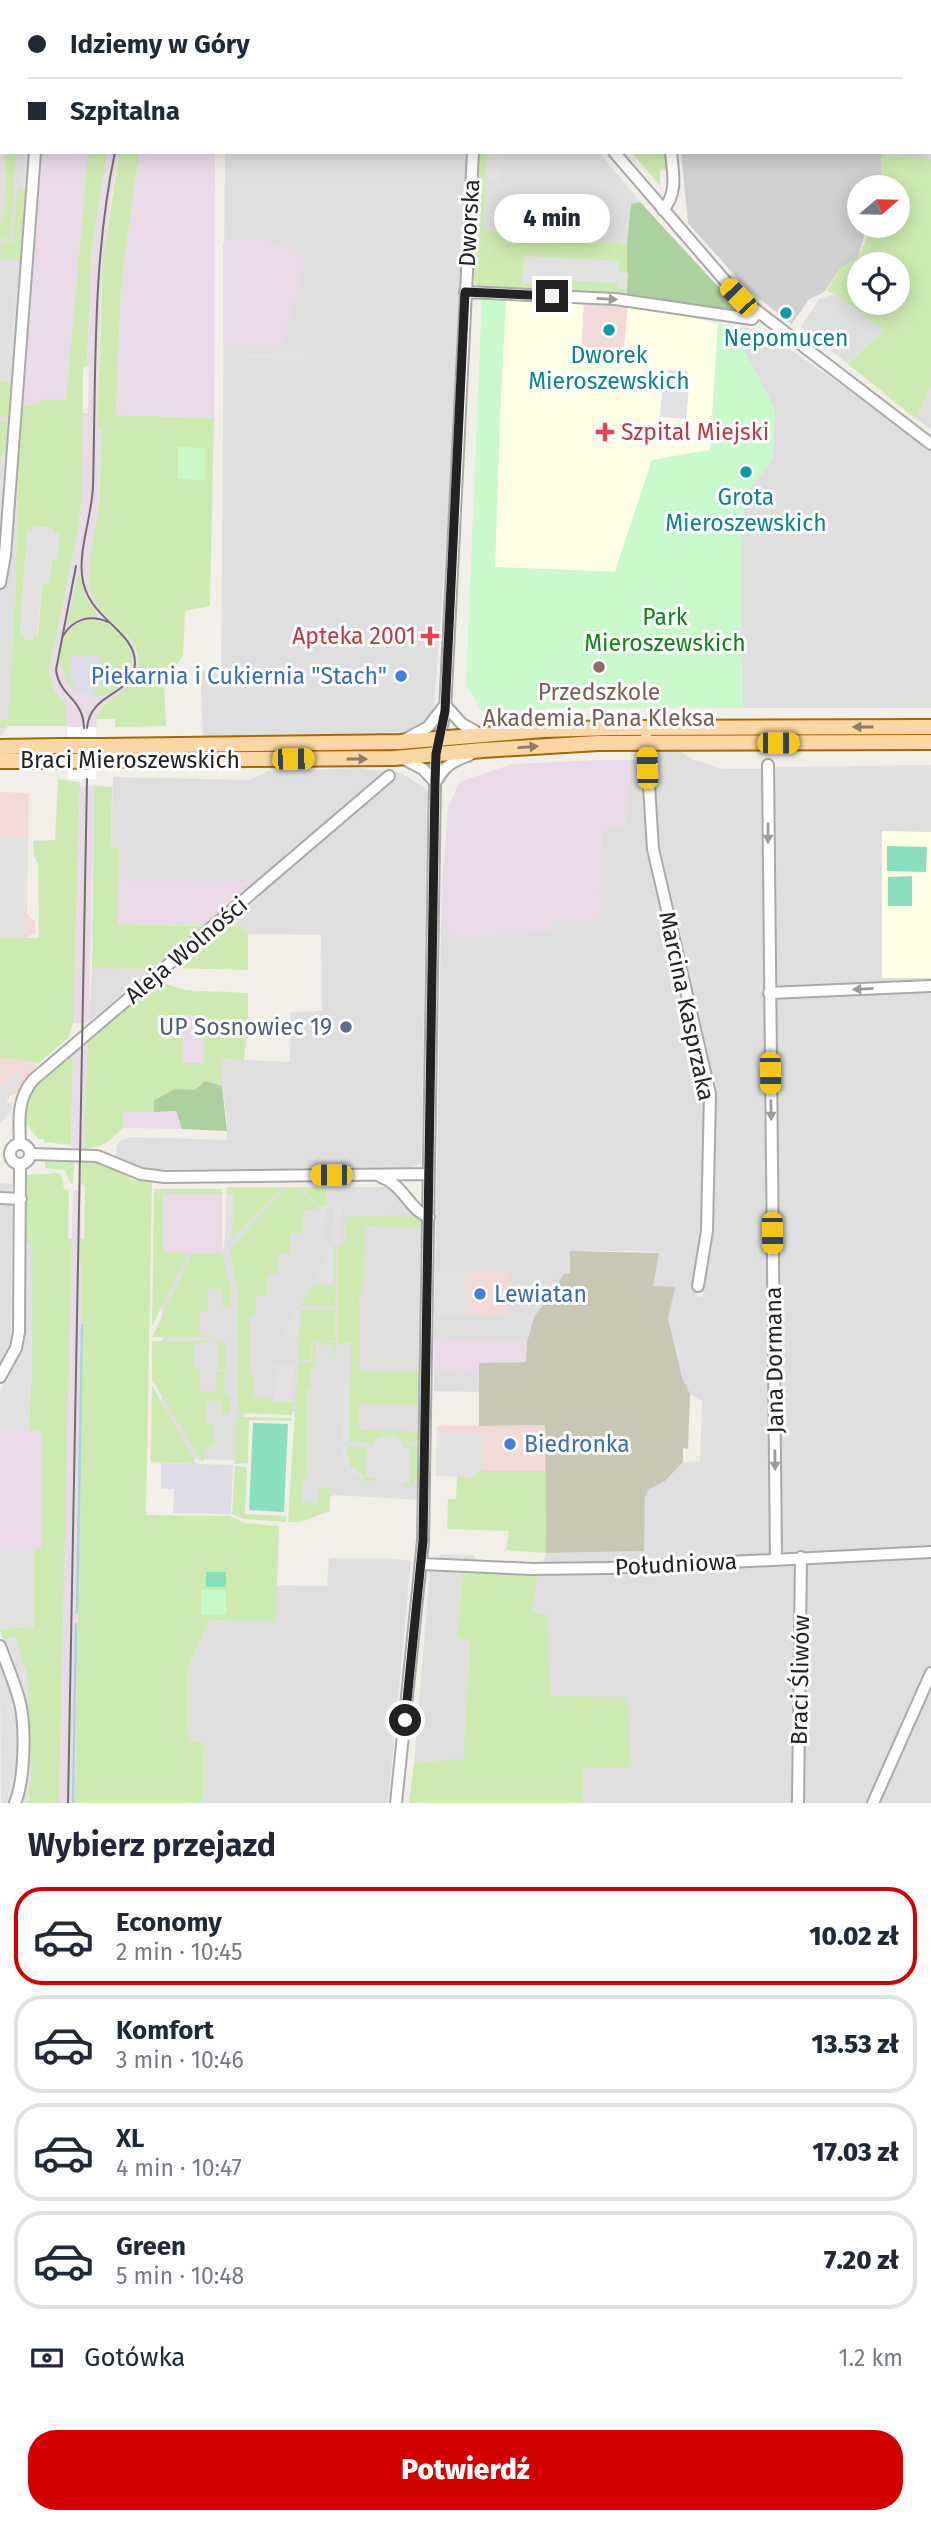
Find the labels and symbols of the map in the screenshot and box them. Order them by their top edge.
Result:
north arrow [847,175,910,238]
street label: Dworska [453,178,485,268]
callout: 4 min [494,194,610,244]
car [716,275,761,319]
route end [536,280,568,312]
one-way arrow [596,293,618,304]
marker: Nepomucen [778,305,794,321]
marker: Dworek Mieroszewskich [601,322,617,338]
place label: Nepomucen [724,324,848,352]
place label: Dworek Mieroszewskich [528,341,690,395]
place label: Szpital Miejski [621,418,769,446]
marker: Szpital Miejski [595,422,615,442]
marker: Grota Mieroszewskich [738,464,754,480]
place label: Grota Mieroszewskich [665,483,827,537]
park label: Park Mieroszewskich [584,603,746,657]
place label: Apteka 2001 [292,622,416,650]
marker: Apteka 2001 [422,628,438,644]
marker: Przedszkole Akademia Pana Kleksa [591,659,607,675]
place label: Piekarnia i Cukiernia "Stach" [91,662,387,690]
marker: Piekarnia i Cukiernia "Stach" [393,668,409,684]
place label: Przedszkole Akademia Pana Kleksa [483,678,715,732]
one-way arrow [852,721,874,733]
car [758,733,800,754]
one-way arrow [517,741,539,752]
street label: Braci Mieroszewskich [20,746,240,774]
car [636,747,659,789]
car [272,748,315,770]
one-way arrow [346,753,368,765]
one-way arrow [763,822,774,844]
street label: Aleja Wolności [119,891,253,1009]
street label: Marcina Kasprzaka [653,909,721,1103]
one-way arrow [852,983,874,994]
place label: UP Sosnowiec 19 [159,1013,332,1041]
marker: UP Sosnowiec 19 [338,1019,354,1035]
car [760,1052,781,1094]
one-way arrow [765,1099,776,1121]
car [311,1165,353,1186]
car [762,1212,783,1254]
place label: Lewiatan [494,1280,587,1308]
marker: Lewiatan [472,1286,488,1302]
street label: Jana Dormana [759,1286,789,1434]
place label: Biedronka [524,1430,630,1458]
marker: Biedronka [502,1436,518,1452]
one-way arrow [769,1449,781,1471]
street label: Południowa [614,1547,738,1581]
street label: Braci Śliwów [784,1614,815,1745]
route start [389,1704,421,1736]

